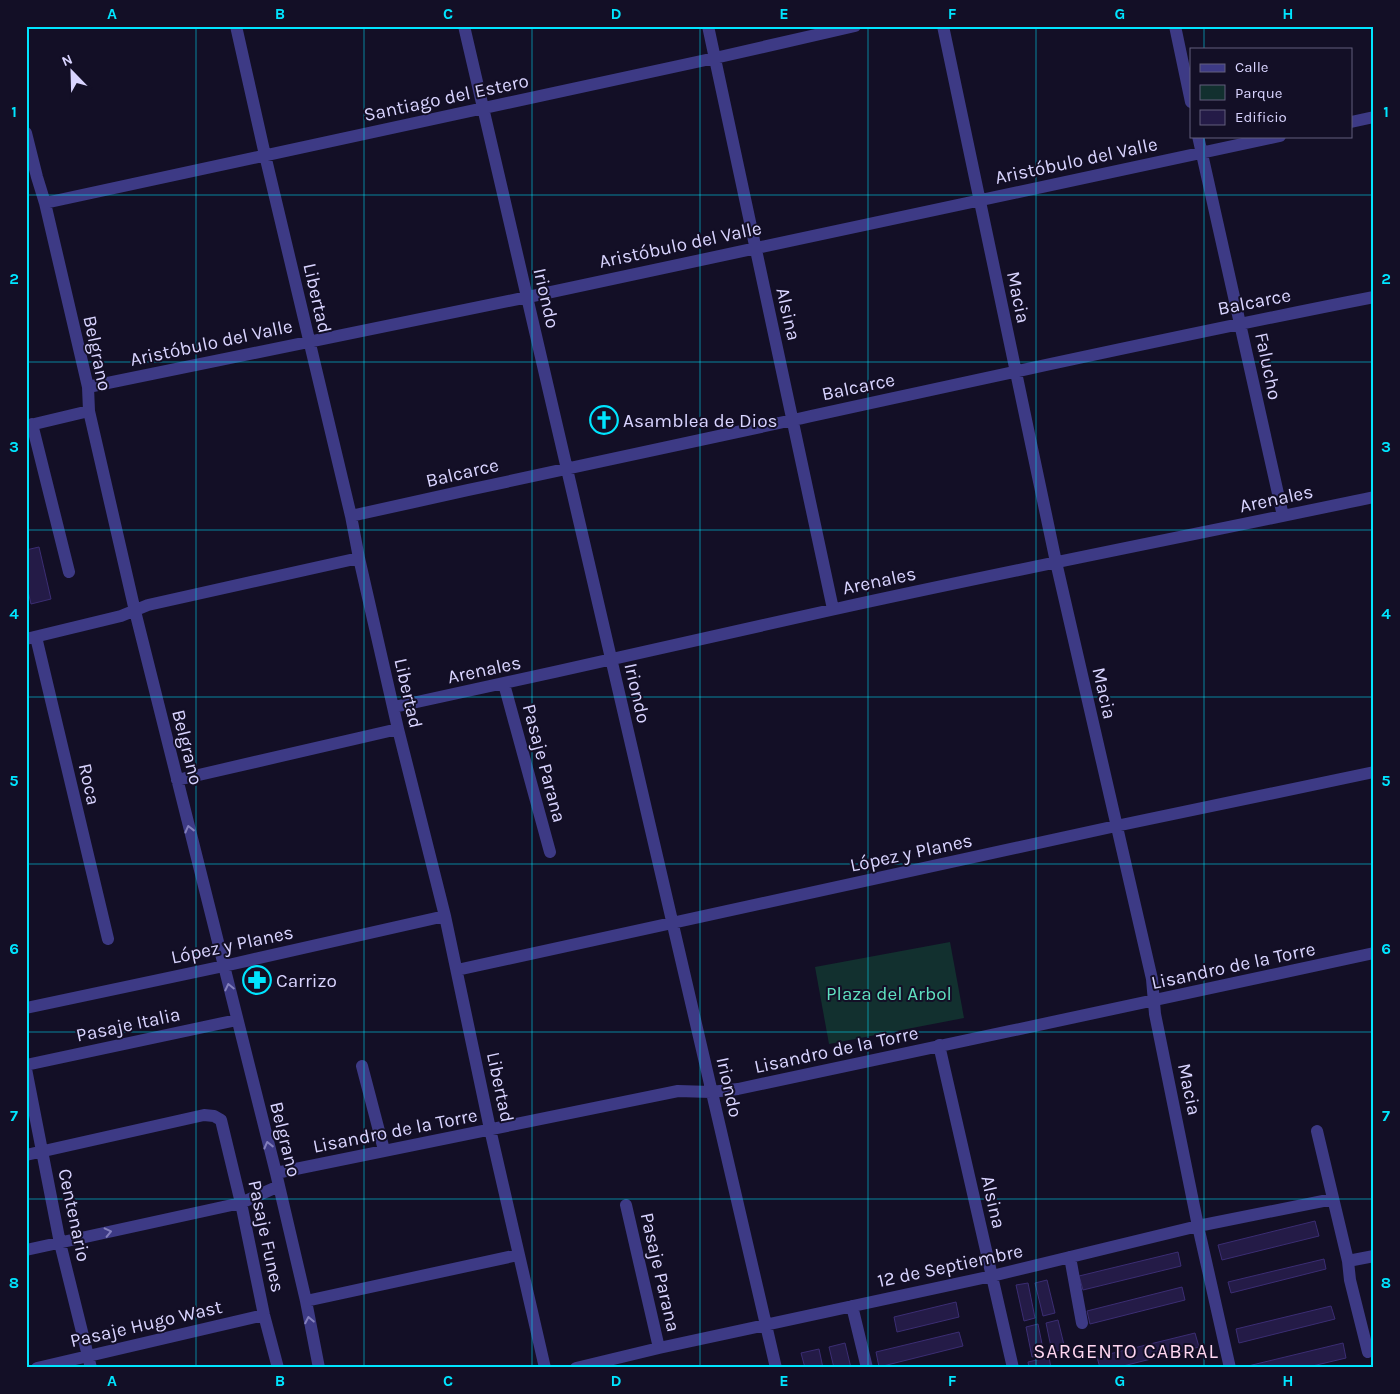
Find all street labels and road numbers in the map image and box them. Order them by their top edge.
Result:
street label: Santiago del Estero [362,70,531,126]
street label: Aristóbulo del Valle [993,133,1160,189]
street label: Aristóbulo del Valle [597,217,764,273]
street label: Libertad [298,261,336,335]
street label: Iriondo [528,266,564,331]
street label: Macia [1002,269,1034,325]
street label: Balcarce [1216,284,1293,320]
street label: Alsina [771,286,805,343]
street label: Belgrano [78,313,116,393]
street label: Aristóbulo del Valle [128,315,295,371]
street label: Falucho [1250,330,1286,402]
street label: Balcarce [820,368,897,405]
street label: Balcarce [424,454,501,492]
street label: Arenales [1237,480,1315,517]
street label: Arenales [840,562,918,599]
street label: Arenales [445,651,523,688]
street label: Libertad [389,656,427,730]
street label: Iriondo [619,661,655,726]
street label: Macia [1087,665,1121,721]
street label: Pasaje Parana [518,702,570,825]
street label: Belgrano [167,707,207,787]
street label: Roca [74,761,105,807]
street label: López y Planes [848,829,974,877]
street label: López y Planes [169,921,295,969]
street label: Lisandro de la Torre [1149,938,1317,994]
street label: Pasaje Italia [74,1003,182,1047]
street label: Lisandro de la Torre [752,1022,920,1078]
street label: Libertad [482,1050,518,1124]
street label: Iriondo [711,1055,747,1120]
street label: Macia [1173,1061,1205,1117]
street label: Belgrano [265,1099,305,1179]
street label: Lisandro de la Torre [311,1104,479,1158]
street label: Centenario [53,1167,95,1264]
street label: Alsina [976,1174,1010,1231]
street label: Pasaje Funes [243,1178,289,1294]
street label: Pasaje Parana [636,1210,684,1334]
street label: 12 de Septiembre [876,1240,1025,1292]
street label: Pasaje Hugo Wast [68,1296,224,1352]

